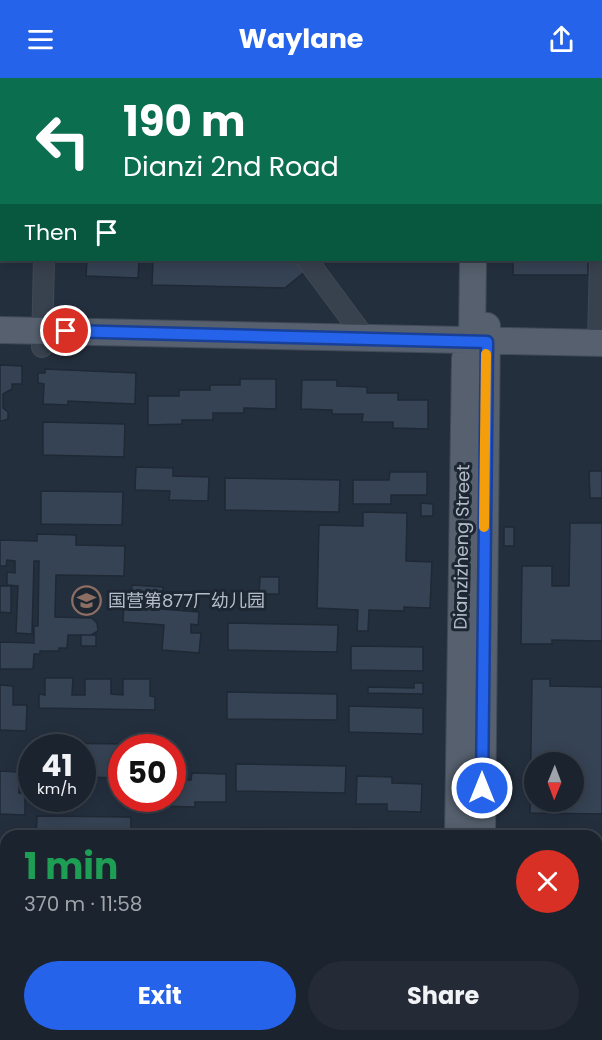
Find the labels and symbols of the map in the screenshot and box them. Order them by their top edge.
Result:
pin [40,305,91,356]
street label: Dianzizheng Street [448,464,475,630]
school or university icon: 国营第877厂幼儿园 [71,585,103,617]
place label: 国营第877厂幼儿园 [108,588,265,613]
speed limit sign: 50 [108,734,186,812]
north arrow [524,752,584,812]
position arrow [450,756,514,820]

